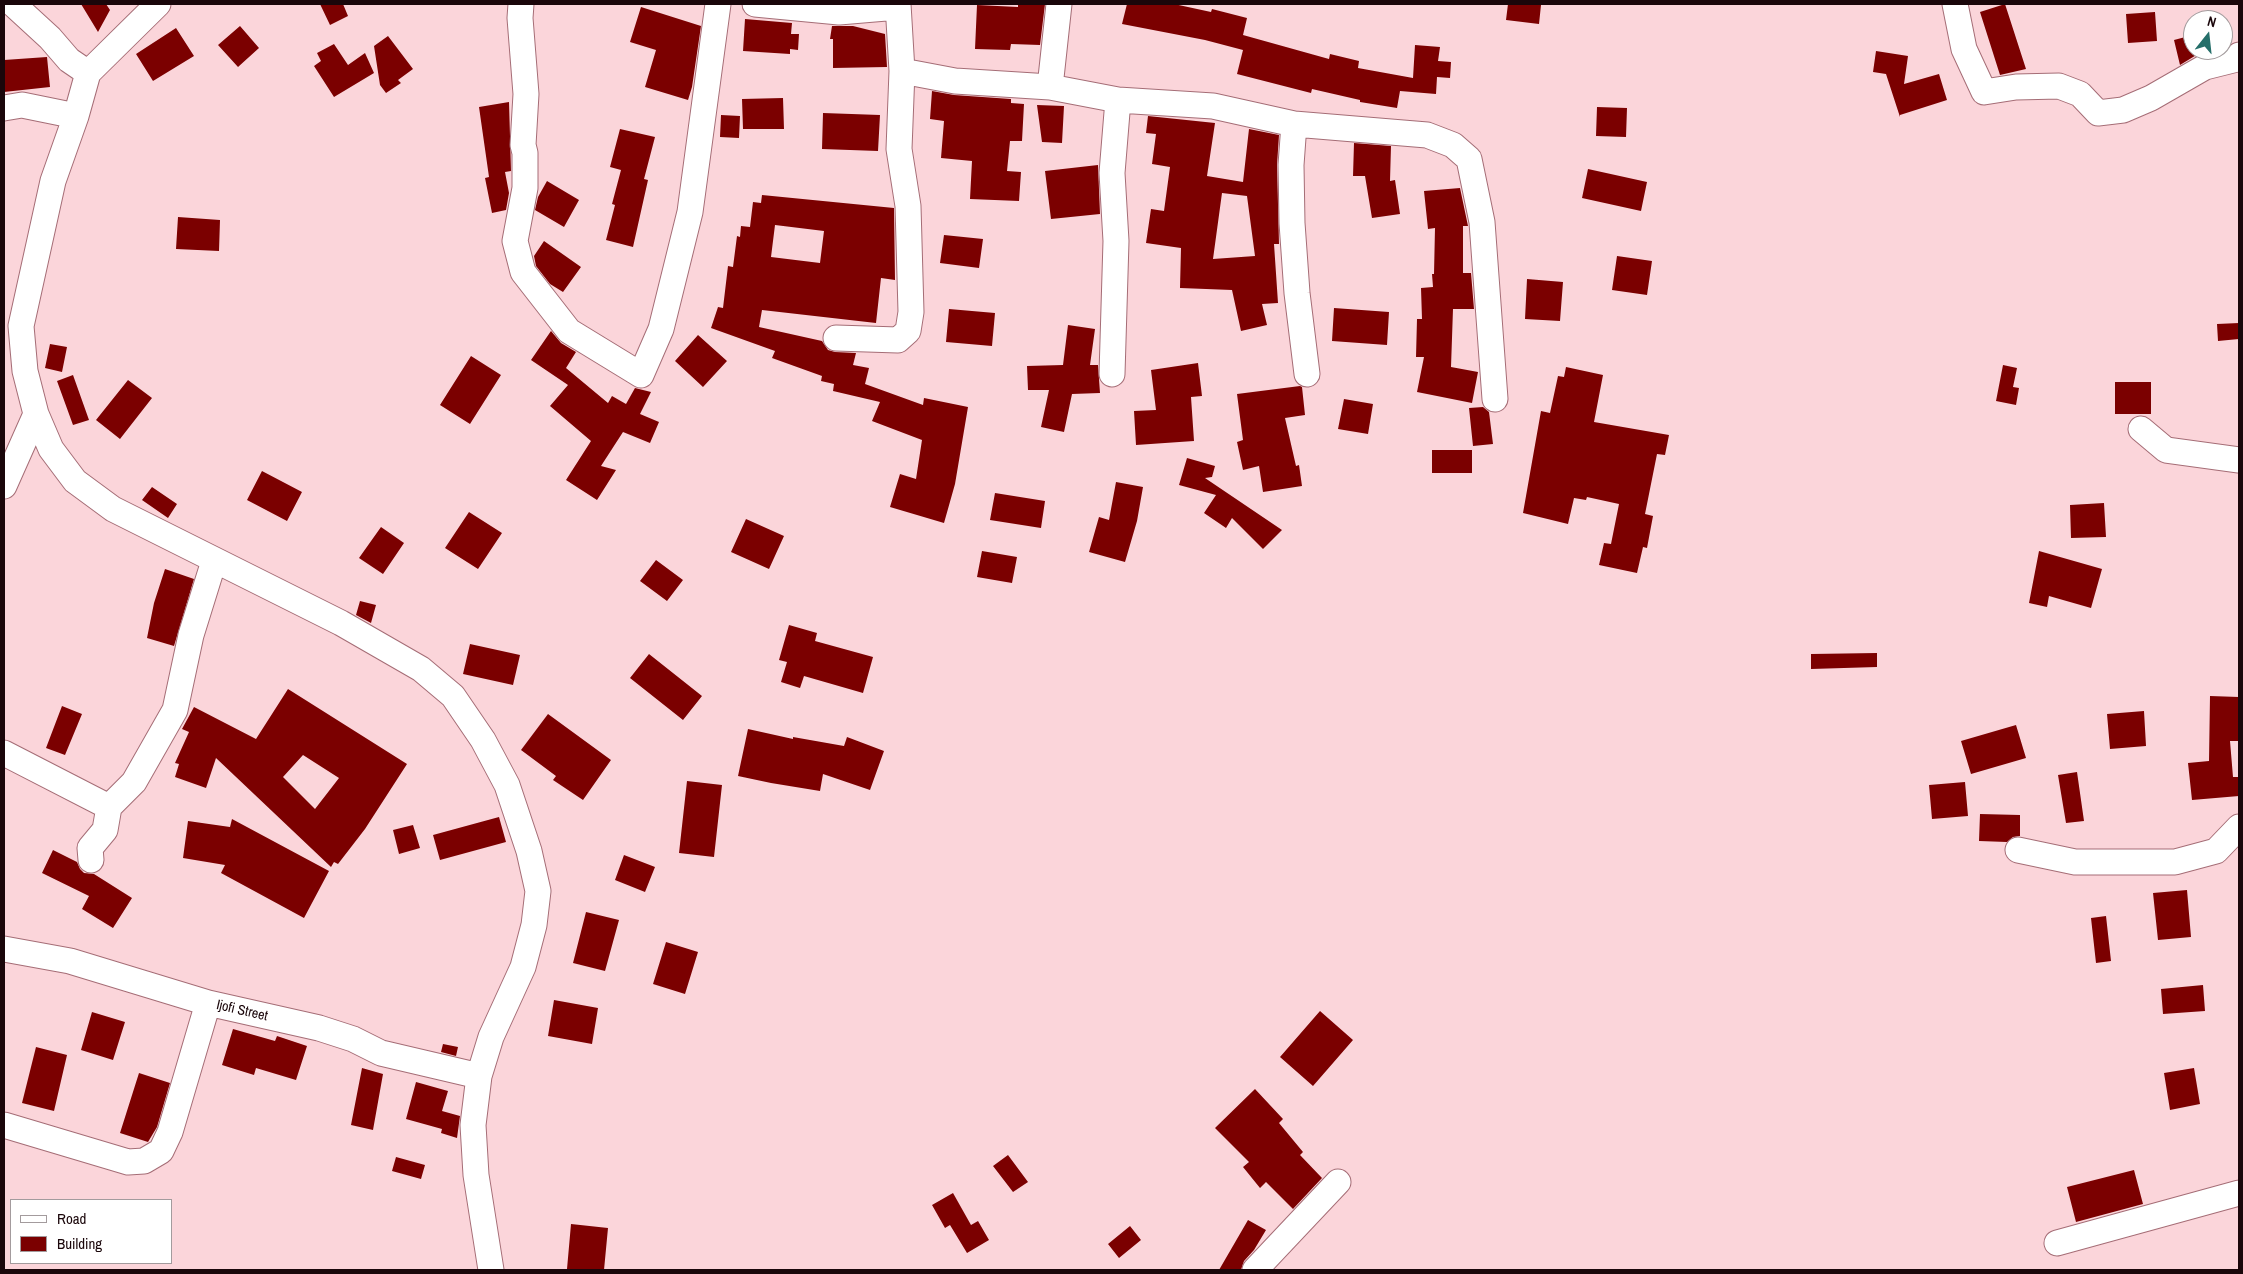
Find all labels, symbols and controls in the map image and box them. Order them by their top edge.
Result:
north arrow [2183,10,2233,60]
text: N [2205,12,2218,31]
street label: Ijofi Street [215,997,269,1025]
legend [10,1199,172,1264]
text: Road [57,1208,86,1229]
text: Building [57,1233,102,1254]

